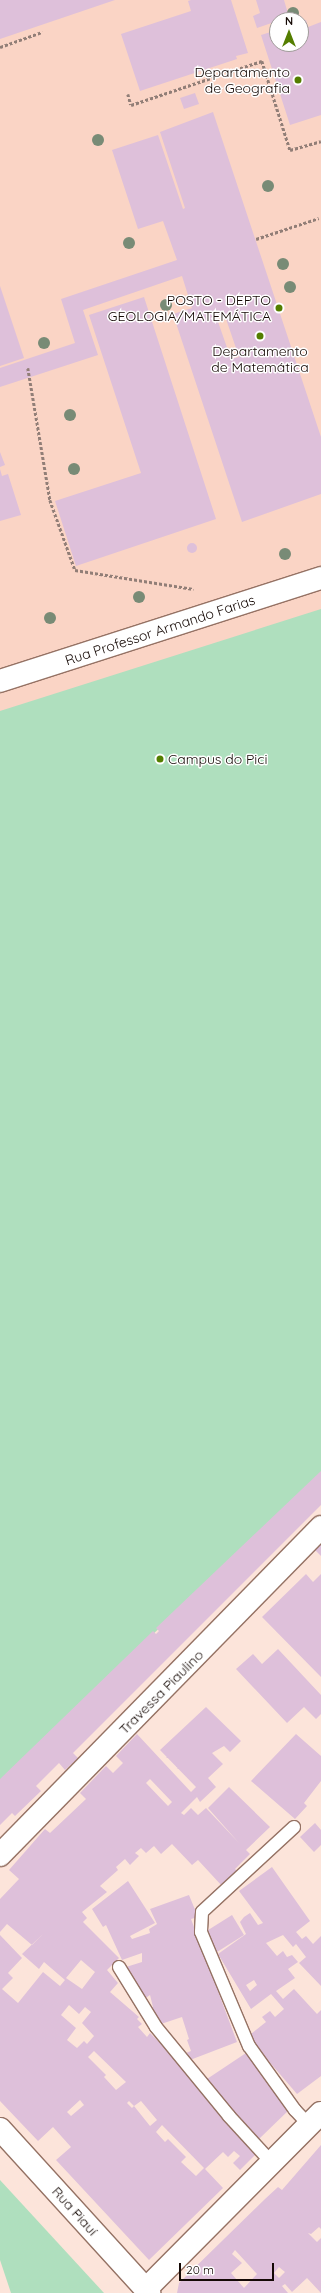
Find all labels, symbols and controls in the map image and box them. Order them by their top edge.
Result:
north arrow [269,12,309,52]
text: N [285,14,293,28]
place label: Departamento de Geografia [194,64,290,96]
marker: Departamento de Geografia [293,75,303,85]
place label: POSTO - DEPTO GEOLOGIA/MATEMÁTICA [108,292,271,324]
marker: POSTO - DEPTO GEOLOGIA/MATEMÁTICA [274,303,284,313]
marker: Departamento de Matemática [255,331,265,341]
place label: Departamento de Matemática [211,343,309,376]
street label: Rua Professor Armando Farias [63,591,257,669]
place label: Campus do Pici [168,751,268,767]
marker: Campus do Pici [155,754,165,764]
street label: Travessa Piaulino [115,1646,207,1738]
street label: Rua Piauí [49,2183,101,2239]
scale bar [181,2255,276,2281]
text: 20 m [186,2262,214,2277]

